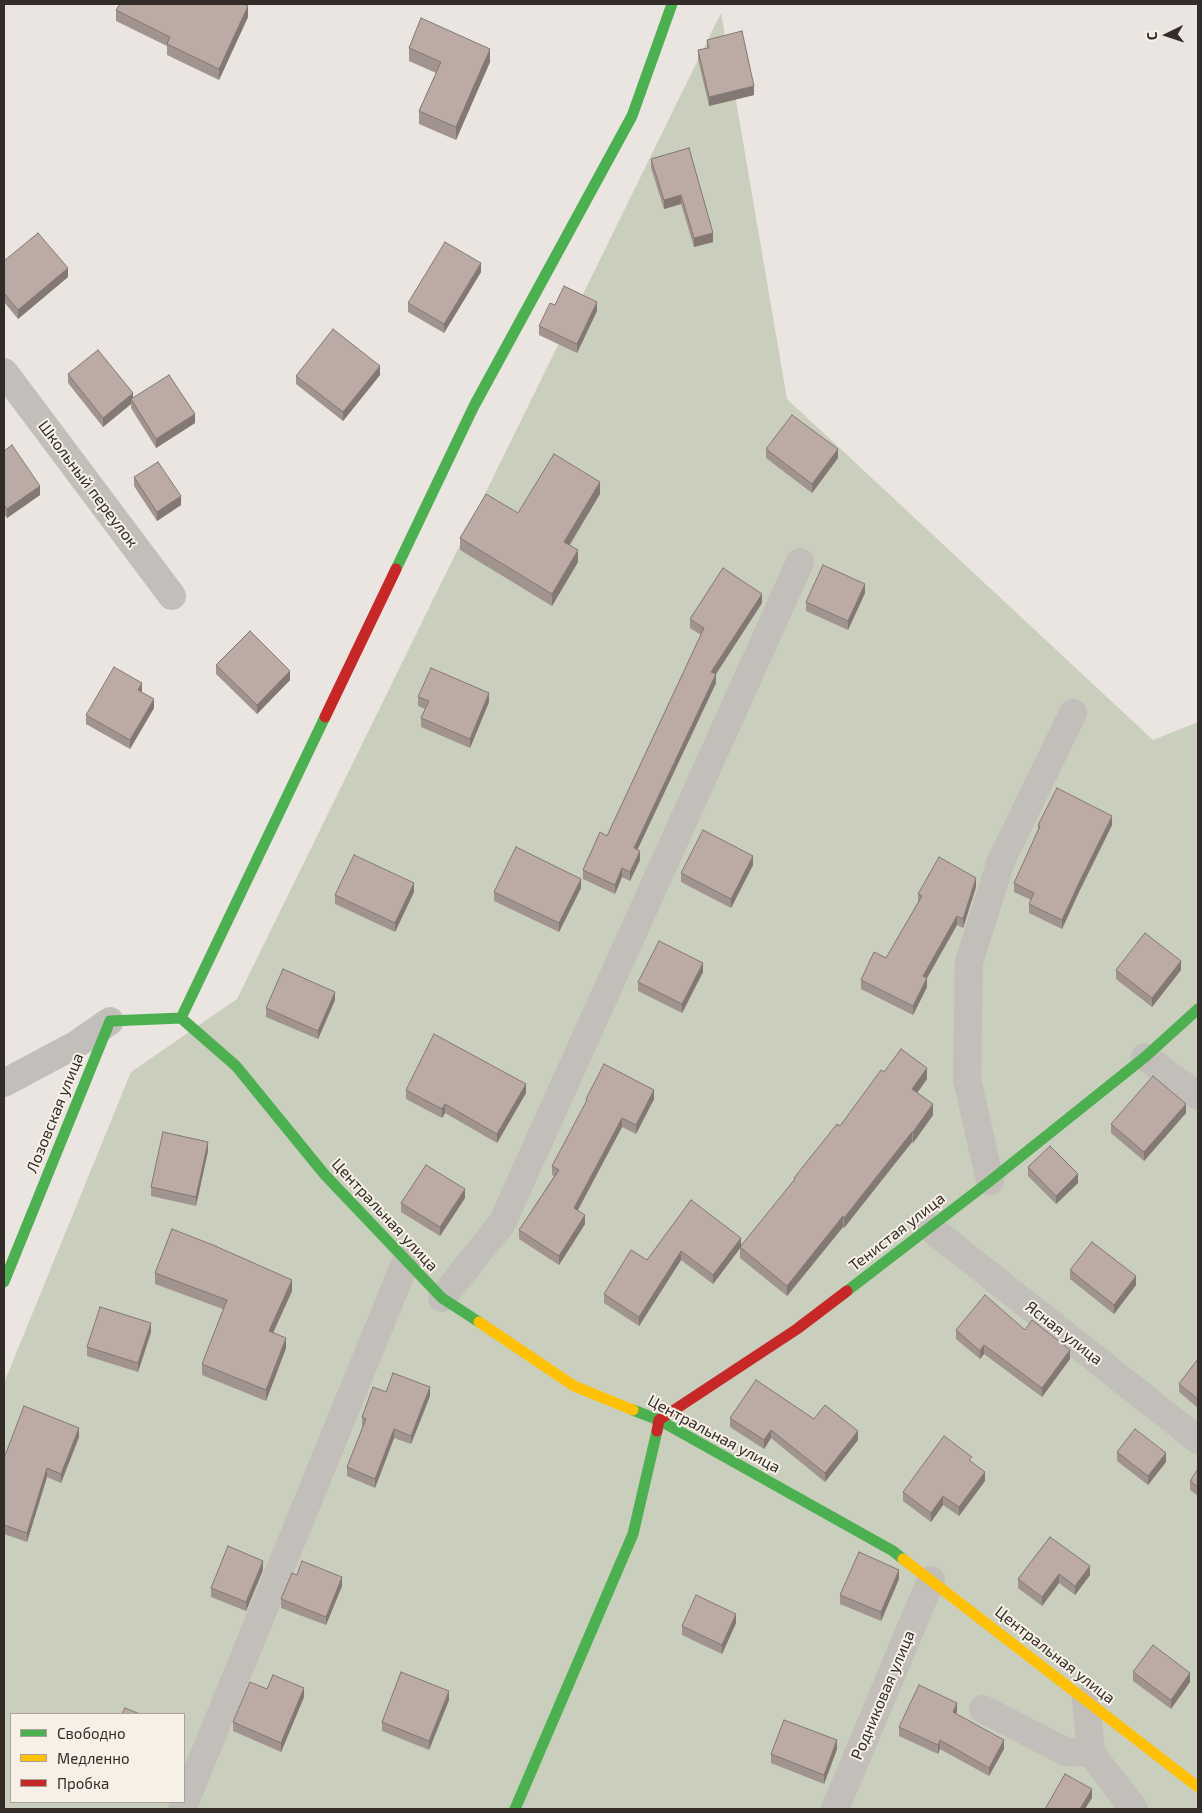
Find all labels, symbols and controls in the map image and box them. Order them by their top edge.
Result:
north arrow [1142,10,1192,60]
text: С [1143,31,1160,41]
street label: Школьный переулок [34,417,142,551]
street label: Лозовская улица [22,1050,88,1176]
street label: Центральная улица [328,1155,442,1275]
street label: Тенистая улица [845,1189,949,1275]
street label: Ясная улица [1022,1297,1106,1369]
street label: Центральная улица [644,1391,784,1477]
street label: Центральная улица [991,1602,1119,1708]
street label: Родниковая улица [847,1627,919,1763]
legend [10,1713,185,1803]
text: Свободно [57,1724,126,1742]
text: Медленно [57,1749,130,1767]
text: Пробка [57,1774,109,1792]

